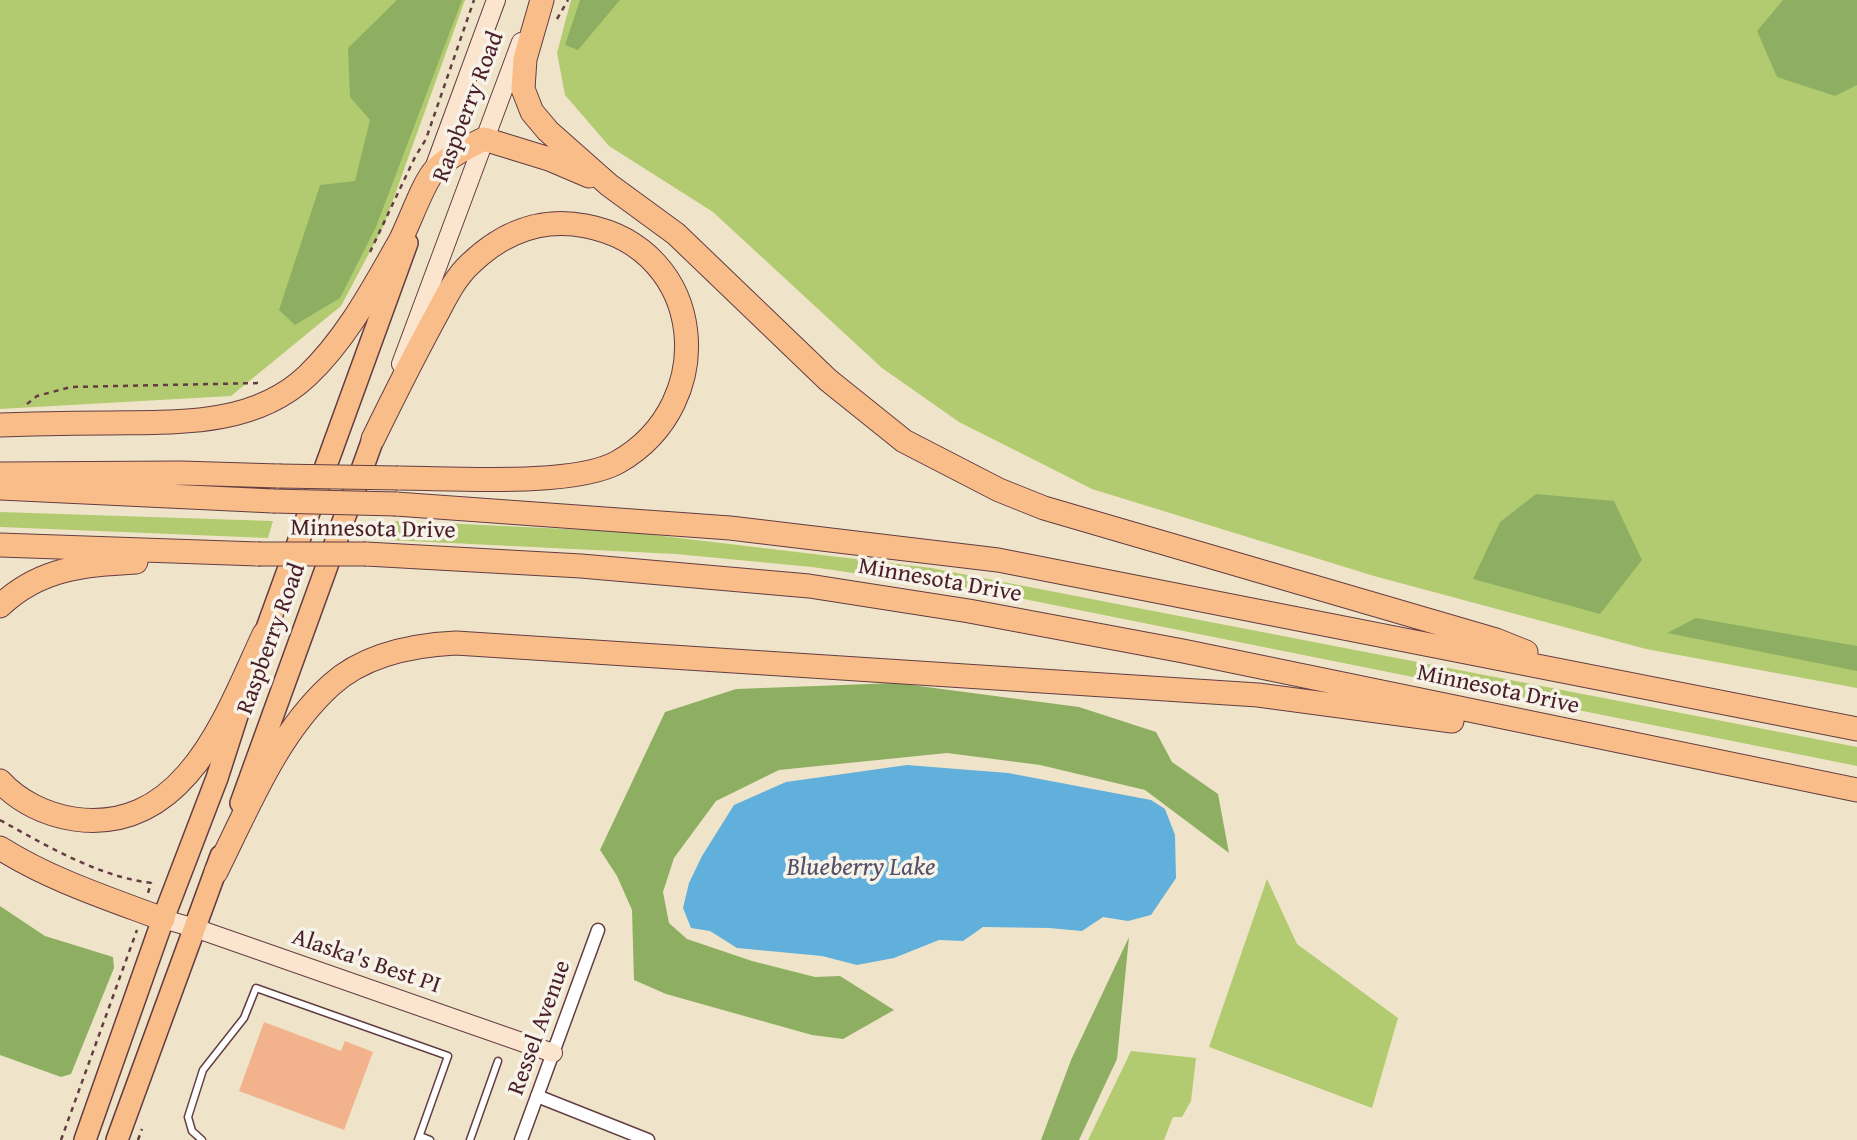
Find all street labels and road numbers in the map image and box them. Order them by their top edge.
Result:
street label: Raspberry Road [427,28,511,186]
street label: Minnesota Drive [290,514,456,546]
street label: Minnesota Drive [856,552,1024,610]
street label: Raspberry Road [231,560,313,718]
street label: Minnesota Drive [1414,659,1582,721]
street label: Alaska's Best PI [288,923,444,1001]
street label: Ressel Avenue [502,957,578,1099]

